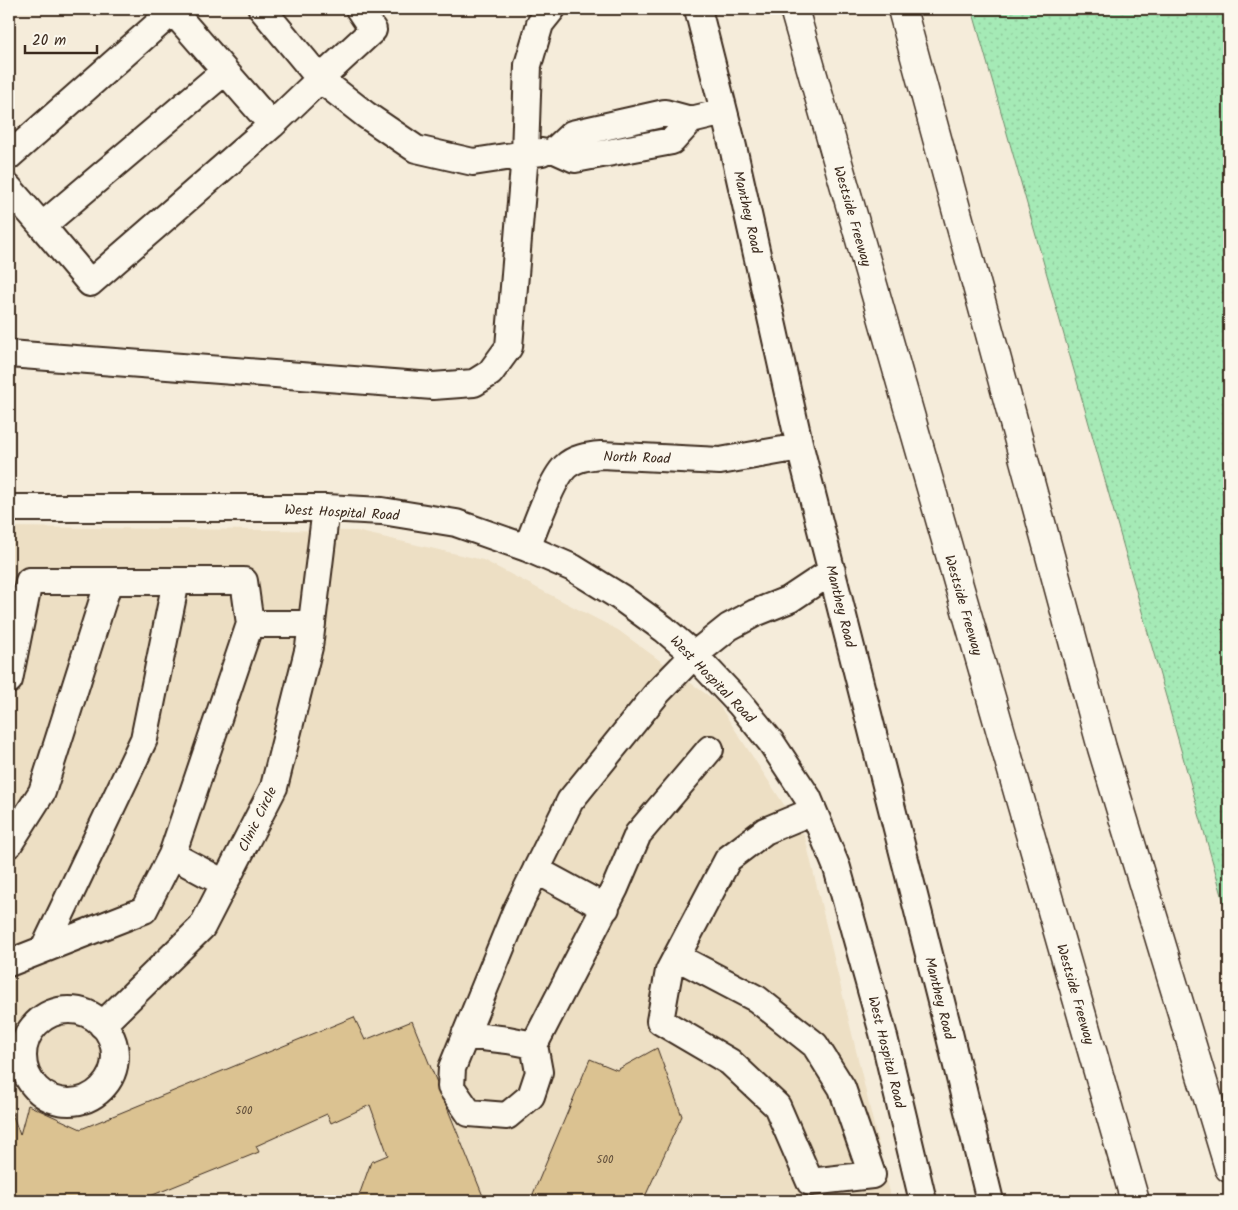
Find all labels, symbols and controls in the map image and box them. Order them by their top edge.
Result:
scale bar [25,22,98,54]
text: 20 m [32,29,66,53]
street label: Westside Freeway [827,163,877,270]
street label: Manthey Road [727,169,767,257]
street label: North Road [603,446,672,470]
street label: West Hospital Road [284,499,401,527]
street label: Westside Freeway [938,552,988,659]
street label: Manthey Road [819,563,861,651]
street label: West Hospital Road [664,631,761,729]
street label: Clinic Circle [233,782,283,856]
street label: Westside Freeway [1050,941,1100,1048]
street label: Manthey Road [918,955,960,1043]
street label: West Hospital Road [861,994,911,1112]
house number: 500 [236,1102,253,1120]
house number: 500 [597,1151,614,1169]

